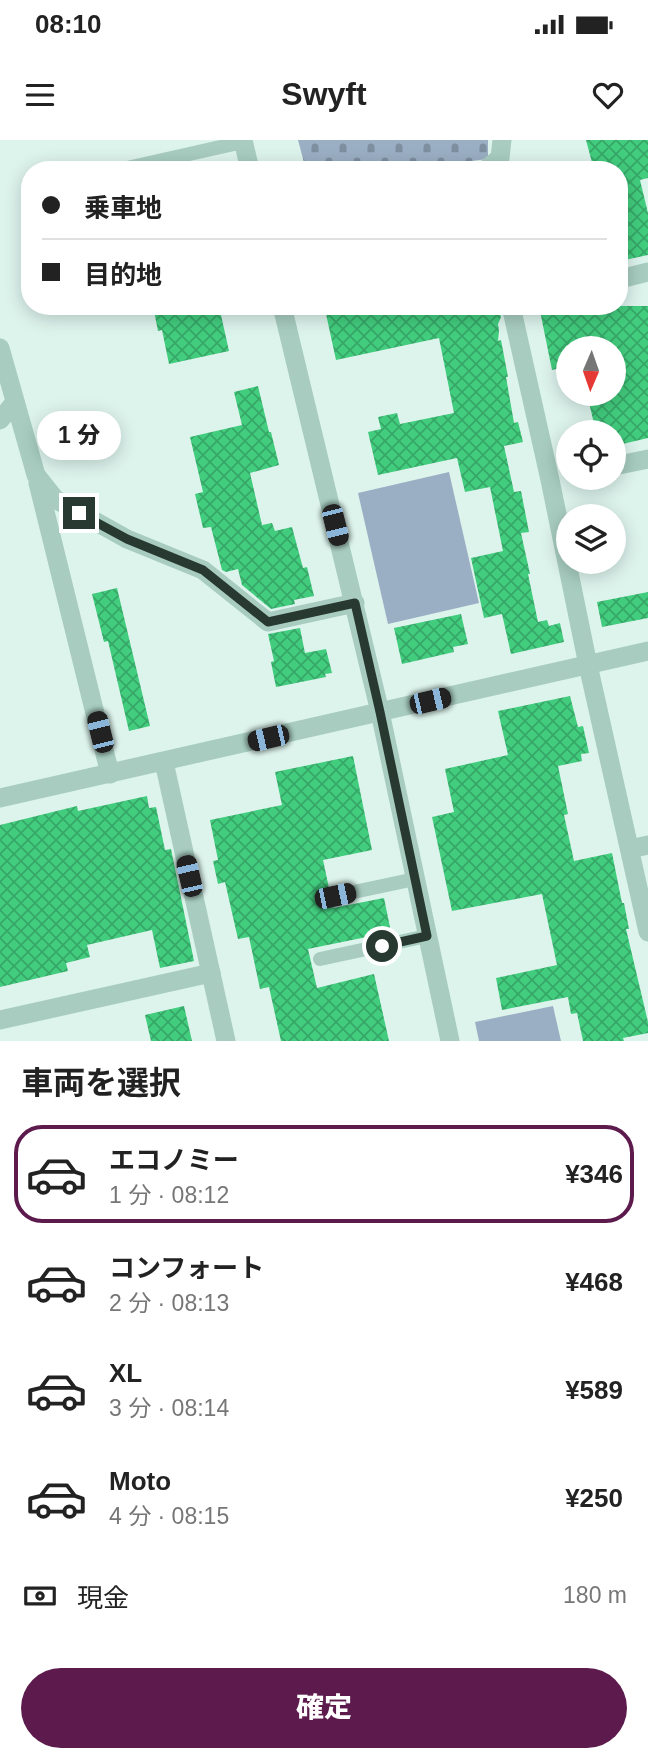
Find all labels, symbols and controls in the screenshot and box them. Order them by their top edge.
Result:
text: 08:10 [35,9,102,39]
icon: menu [21,76,59,114]
text: Swyft [281,76,367,112]
icon: heart [589,76,627,114]
text: 乗車地 [84,193,162,223]
text: 目的地 [84,260,162,290]
north arrow [556,336,626,406]
map controls [556,336,626,574]
callout: 1 分 [37,412,121,460]
button: locate [556,420,626,490]
text: 1 分 [58,422,100,448]
route end [63,497,95,529]
car [320,502,351,548]
button: layers [556,504,626,574]
car [408,686,453,716]
car [85,709,116,755]
car [246,723,291,753]
car [175,853,204,899]
car [313,881,358,911]
route start [366,930,398,962]
text: 車両を選択 [21,1065,181,1101]
icon: car [25,1143,88,1206]
text: エコノミー [109,1145,239,1175]
text: ¥346 [565,1159,623,1189]
text: 1 分 · 08:12 [109,1182,229,1208]
icon: car [25,1251,88,1314]
text: コンフォート [109,1253,264,1283]
text: ¥468 [565,1267,623,1297]
text: 2 分 · 08:13 [109,1290,229,1316]
text: XL [109,1358,142,1388]
icon: car [25,1359,88,1422]
text: ¥589 [565,1375,623,1405]
text: 3 分 · 08:14 [109,1395,229,1421]
text: Moto [109,1466,171,1496]
icon: car [25,1467,88,1530]
text: ¥250 [565,1483,623,1513]
text: 4 分 · 08:15 [109,1503,229,1529]
icon: cash [21,1577,59,1615]
text: 180 m [563,1582,627,1608]
text: 現金 [77,1583,129,1613]
button: 確定 [21,1668,627,1748]

